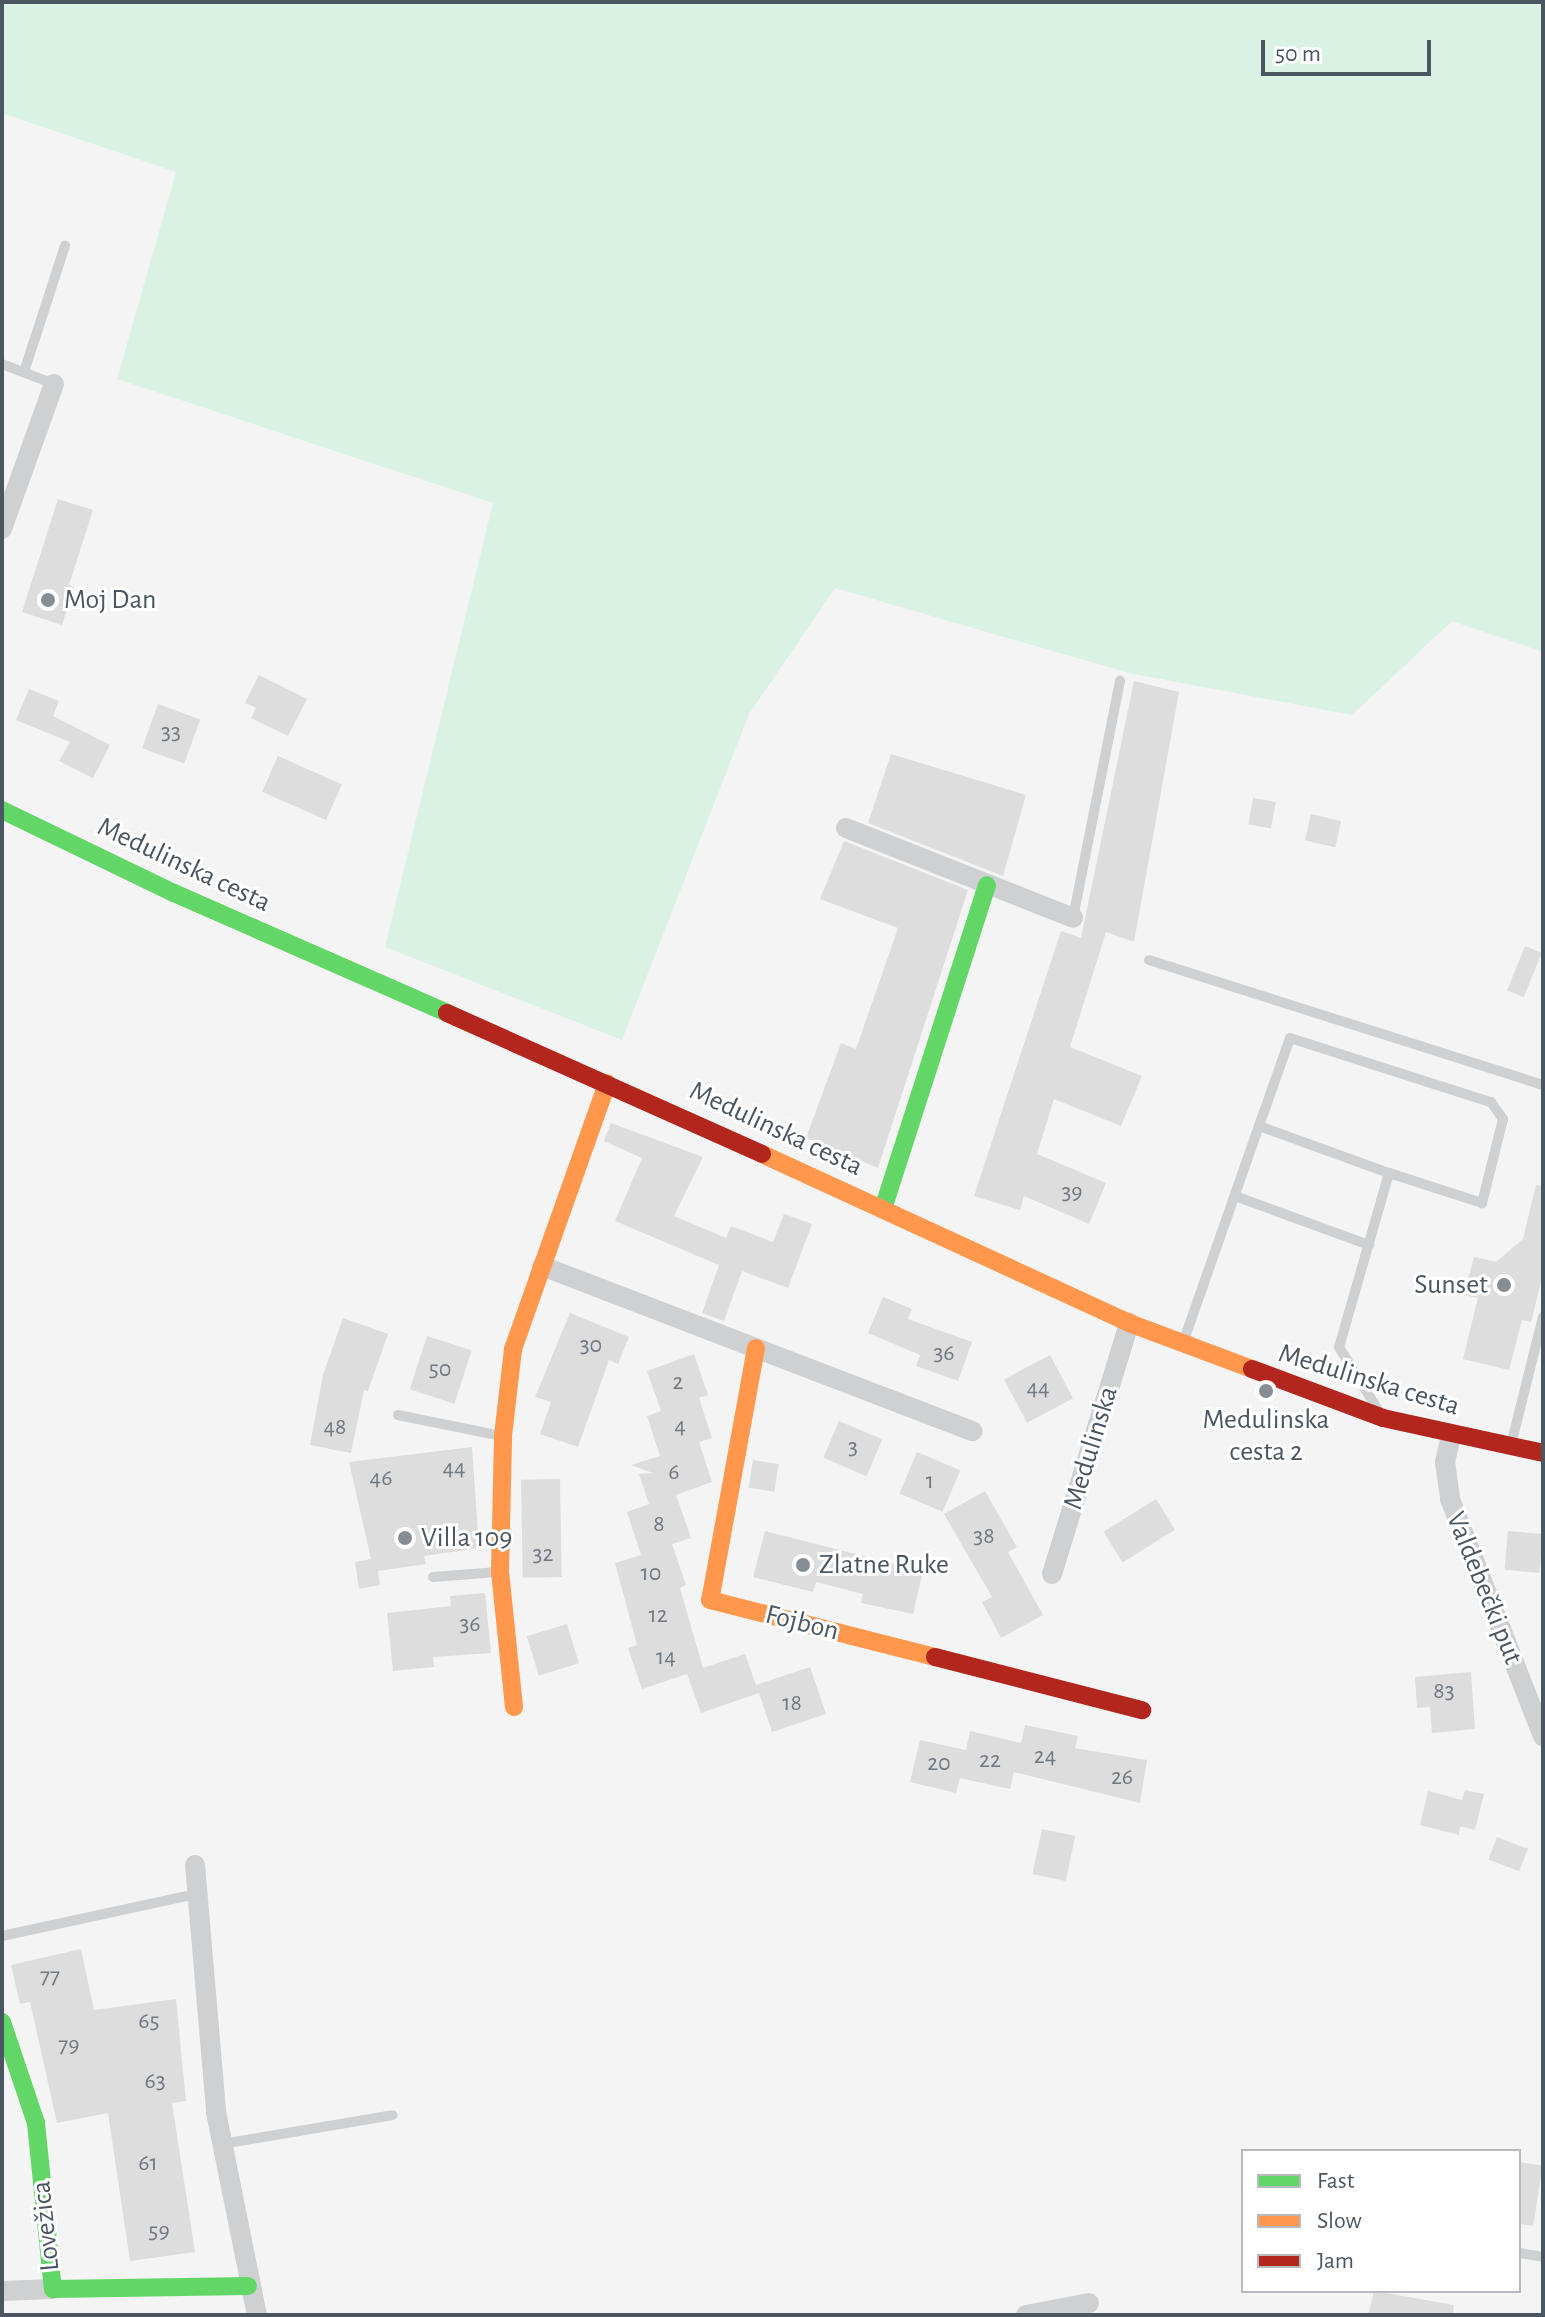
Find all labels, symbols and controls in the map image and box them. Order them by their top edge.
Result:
scale bar [1265,24,1435,74]
text: 50 m [1275,42,1321,66]
place label: Moj Dan [64,583,157,617]
marker: Moj Dan [39,591,57,609]
house number: 33 [161,719,181,747]
street label: Medulinska cesta [92,810,276,920]
street label: Medulinska cesta [684,1074,868,1184]
house number: 39 [1061,1179,1083,1207]
place label: Sunset [1414,1268,1488,1302]
marker: Sunset [1495,1276,1513,1294]
house number: 30 [580,1332,602,1360]
street label: Medulinska cesta [1274,1337,1464,1423]
house number: 36 [933,1340,955,1368]
house number: 50 [429,1356,451,1384]
house number: 2 [673,1369,683,1397]
house number: 44 [1026,1375,1050,1403]
street label: Medulinska [1056,1382,1126,1514]
marker: Medulinska cesta 2 [1257,1382,1275,1400]
place label: Medulinska cesta 2 [1203,1403,1329,1469]
house number: 4 [674,1413,686,1441]
house number: 48 [324,1414,346,1442]
house number: 3 [848,1434,858,1462]
house number: 44 [442,1455,466,1483]
house number: 6 [668,1459,680,1487]
house number: 46 [370,1465,392,1493]
house number: 1 [926,1468,934,1496]
street label: Valdebečki put [1438,1507,1530,1669]
house number: 8 [653,1511,665,1539]
place label: Villa 109 [421,1521,513,1555]
house number: 38 [973,1523,995,1551]
marker: Villa 109 [396,1529,414,1547]
house number: 32 [533,1541,553,1569]
place label: Zlatne Ruke [819,1548,949,1582]
marker: Zlatne Ruke [794,1556,812,1574]
house number: 10 [641,1560,661,1588]
street label: Fojbon [762,1598,842,1648]
house number: 12 [648,1602,668,1630]
house number: 36 [459,1611,481,1639]
house number: 14 [656,1644,676,1672]
house number: 83 [1433,1678,1455,1706]
house number: 18 [782,1690,802,1718]
house number: 24 [1034,1743,1056,1771]
house number: 22 [979,1747,1001,1775]
house number: 20 [927,1750,951,1778]
house number: 26 [1111,1764,1133,1792]
house number: 77 [40,1963,60,1991]
house number: 65 [138,2008,160,2036]
house number: 79 [58,2032,80,2060]
house number: 63 [144,2068,166,2096]
legend [1241,2149,1521,2293]
house number: 61 [138,2150,158,2178]
text: Fast [1317,2169,1354,2193]
street label: Lovežica [25,2179,67,2273]
text: Slow [1317,2209,1362,2233]
house number: 59 [148,2218,170,2246]
text: Jam [1317,2249,1354,2273]

